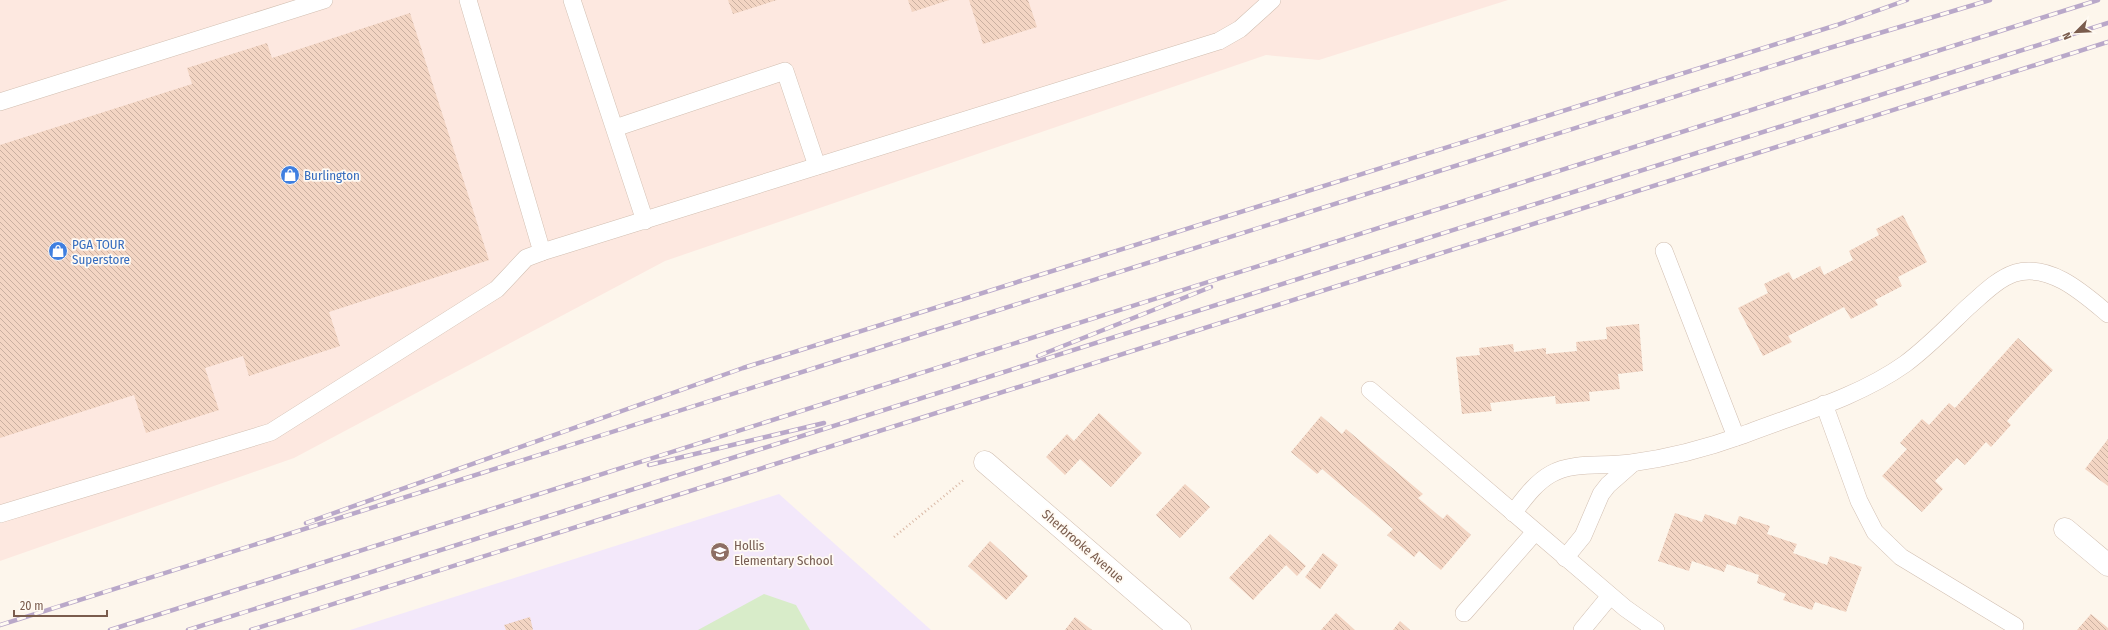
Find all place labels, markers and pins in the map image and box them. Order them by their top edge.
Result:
shop icon: Burlington [279,164,301,186]
place label: Burlington [304,168,360,183]
place label: PGA TOUR Superstore [72,237,130,267]
shop icon: PGA TOUR Superstore [47,240,69,262]
place label: Hollis Elementary School [734,538,834,568]
school or university icon: Hollis Elementary School [709,541,731,563]

